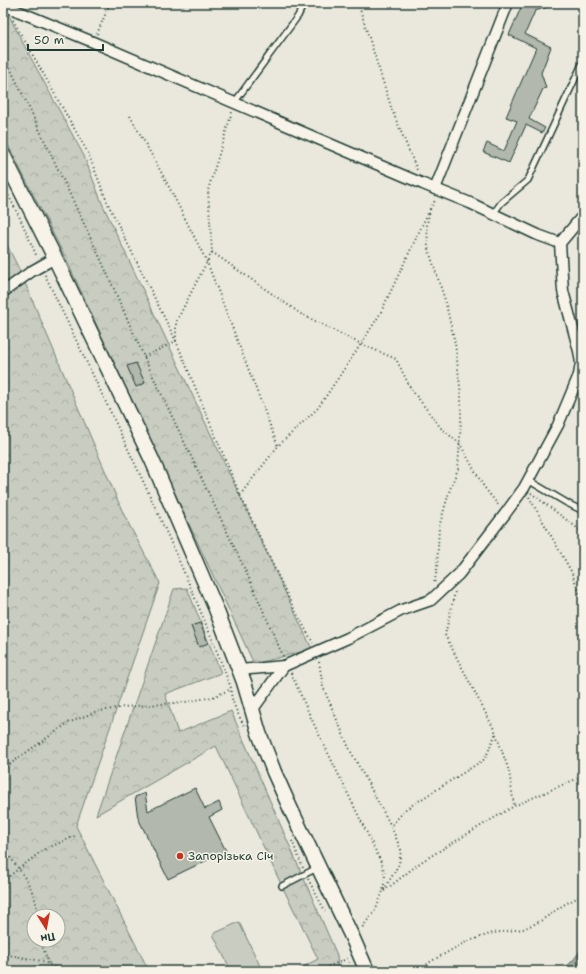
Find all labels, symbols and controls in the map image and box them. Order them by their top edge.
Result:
scale bar [28,26,103,52]
text: 50 m [34,32,64,48]
place label: Запорізька Січ [188,848,273,864]
marker: Запорізька Січ [175,851,185,861]
north arrow [26,908,66,948]
text: Пн [39,929,56,946]

